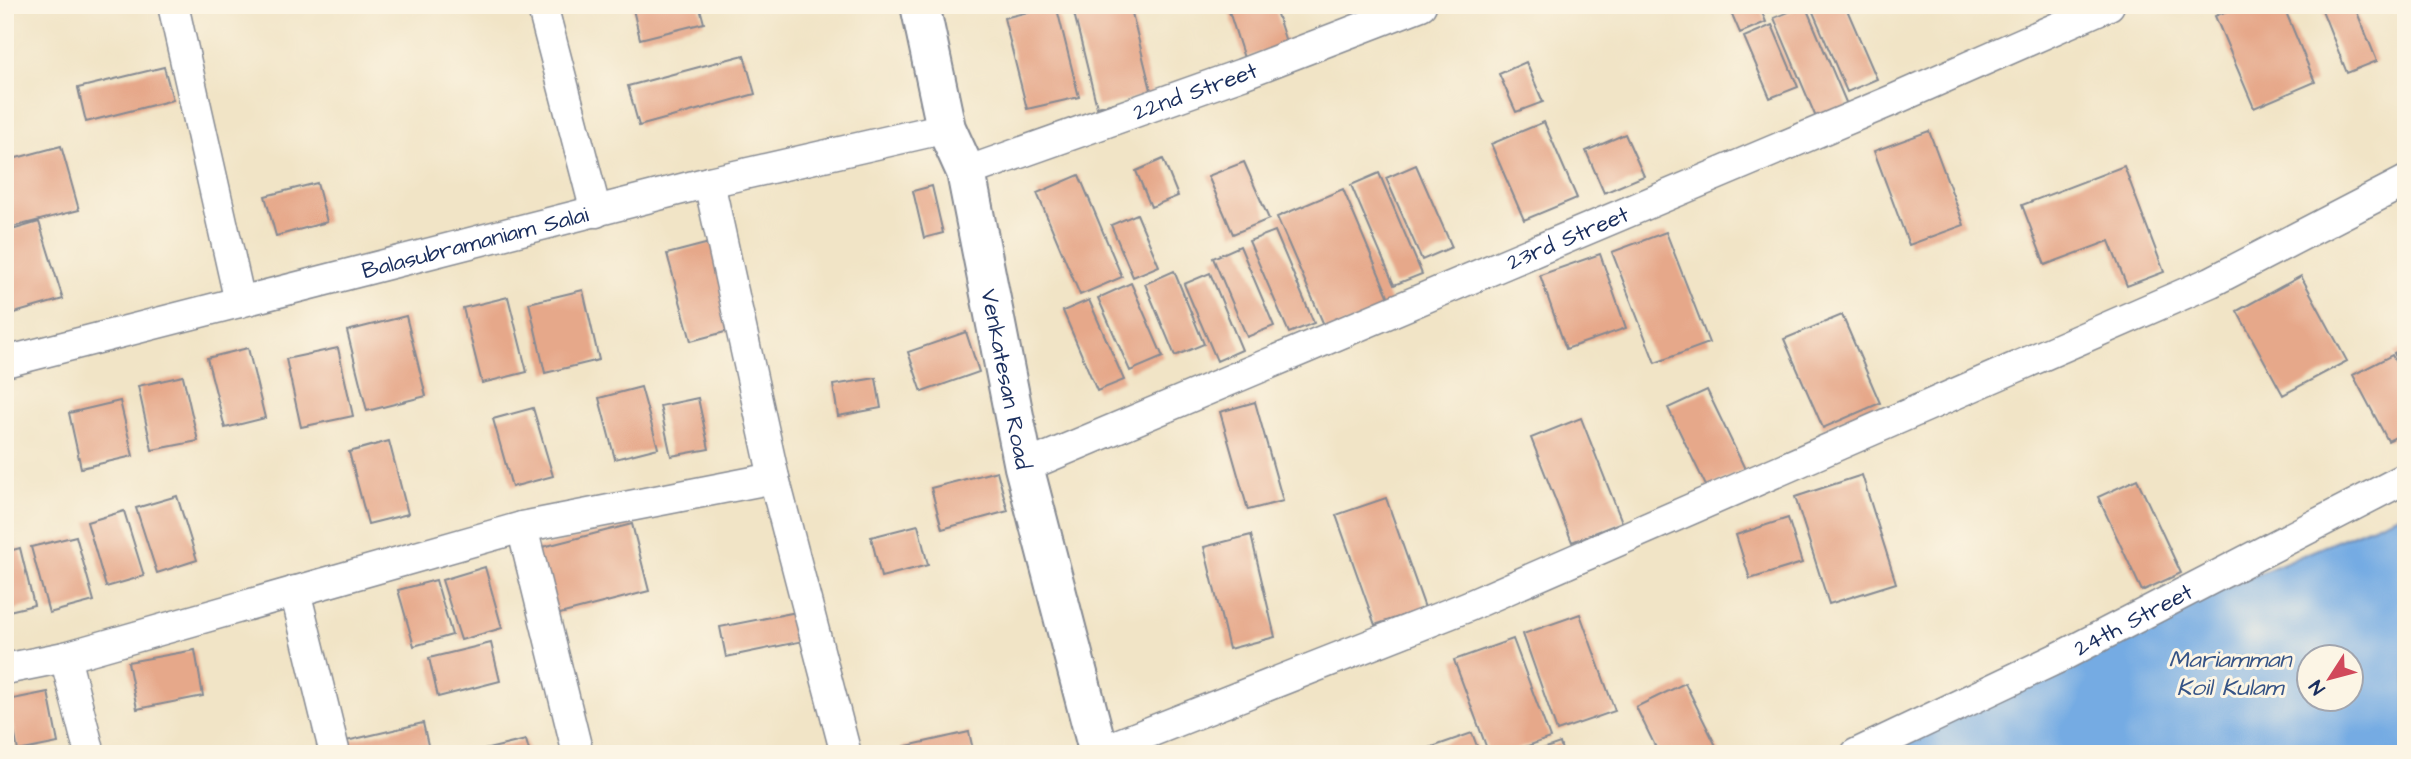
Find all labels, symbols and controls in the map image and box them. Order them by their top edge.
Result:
street label: 22nd Street [1129,54,1263,128]
street label: Balasubramaniam Salai [358,198,592,287]
street label: 23rd Street [1502,198,1634,278]
street label: Venkatesan Road [972,286,1039,472]
street label: 24th Street [2068,576,2199,664]
water label: Mariamman Koil Kulam [2169,643,2293,705]
north arrow [2296,644,2366,714]
text: N [2303,674,2332,700]

